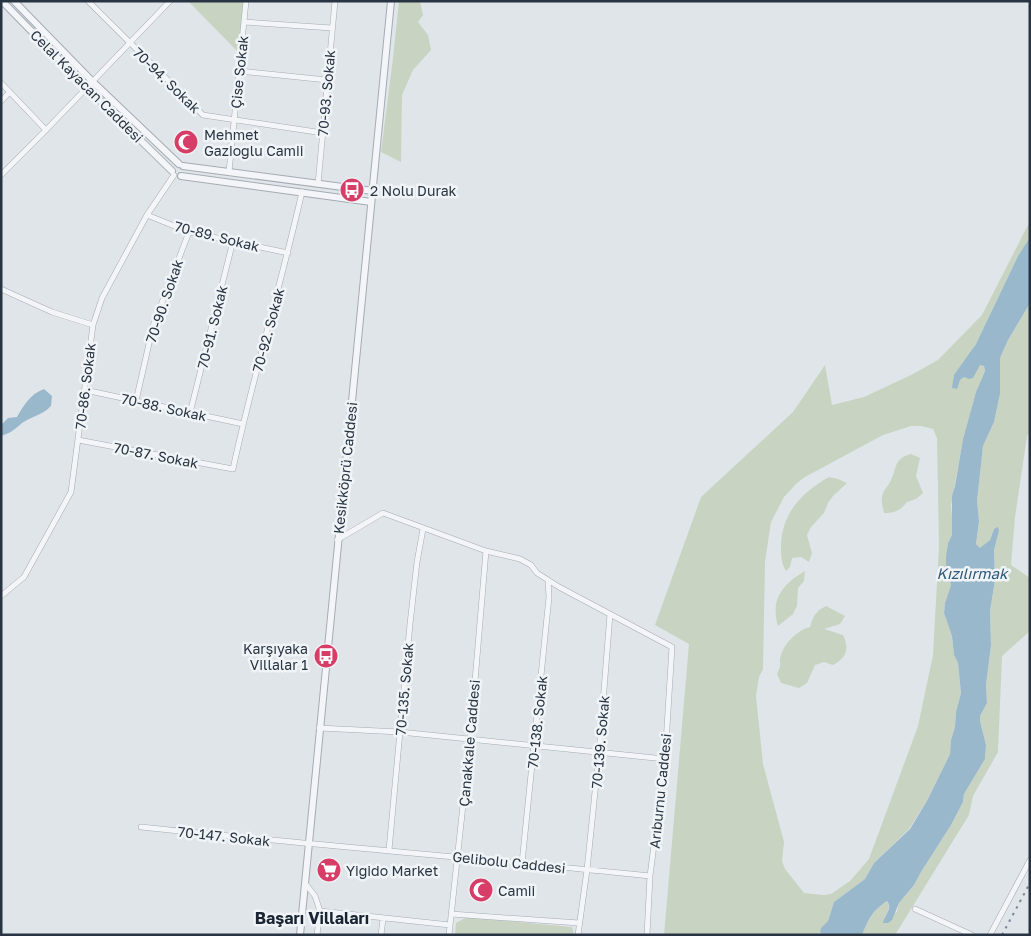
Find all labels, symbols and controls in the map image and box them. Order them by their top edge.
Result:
street label: Celal Kayacan Caddesi [27,26,147,146]
street label: Çise Sokak [227,35,251,109]
street label: 70-94. Sokak [130,44,204,116]
street label: 70-93. Sokak [314,49,338,137]
place label: Mehmet Gazioğlu Camii [204,126,303,159]
mosque icon: Mehmet Gazioğlu Camii [173,129,199,155]
bus stop icon: 2 Nolu Durak [339,177,365,203]
place label: 2 Nolu Durak [370,182,457,199]
street label: 70-89. Sokak [173,217,261,255]
street label: 70-90. Sokak [142,257,186,345]
street label: 70-91. Sokak [193,283,231,370]
street label: 70-92. Sokak [249,286,287,374]
street label: 70-86. Sokak [71,342,99,430]
street label: 70-88. Sokak [120,390,208,424]
street label: Kesikköprü Caddesi [330,401,360,535]
street label: 70-87. Sokak [112,438,200,472]
water label: Kızılırmak [937,564,1009,582]
place label: Karşıyaka Villalar 1 [243,640,308,673]
street label: 70-135. Sokak [391,642,417,736]
bus stop icon: Karşıyaka Villalar 1 [313,643,339,669]
street label: 70-138. Sokak [524,674,550,769]
street label: Çanakkale Caddesi [455,679,483,807]
street label: 70-139. Sokak [587,695,613,789]
street label: Arıburnu Caddesi [646,733,674,849]
street label: 70-147. Sokak [177,823,271,849]
street label: Gelibolu Caddesi [452,848,566,876]
supermarket icon: Yiğido Market [316,857,342,883]
place label: Yiğido Market [346,862,438,879]
mosque icon: Camii [468,877,494,903]
place label: Camii [498,882,535,899]
district label: Başarı Villaları [255,908,369,928]

